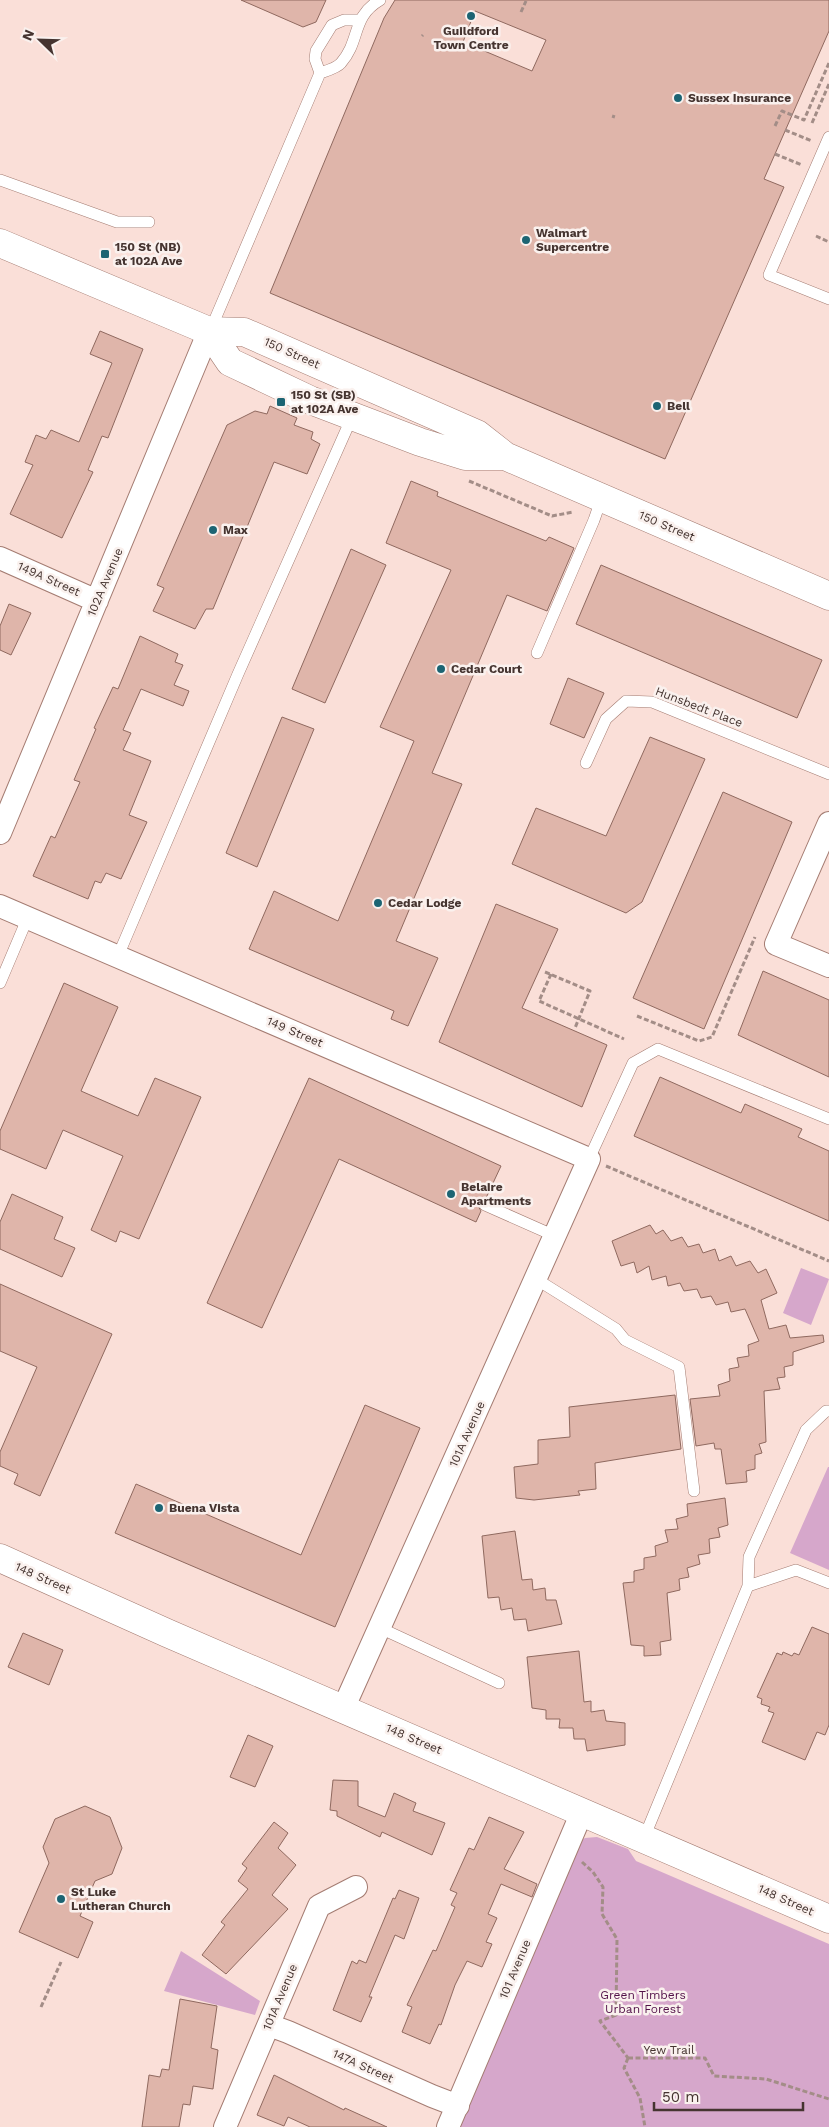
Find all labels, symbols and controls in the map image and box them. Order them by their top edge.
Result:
marker: Guildford Town Centre [465,10,477,22]
north arrow [15,15,65,65]
place label: Guildford Town Centre [433,24,509,52]
text: N [19,27,37,43]
place label: Sussex Insurance [688,91,791,105]
marker: Sussex Insurance [672,92,684,104]
place label: Walmart Supercentre [536,226,609,254]
marker: Walmart Supercentre [520,234,532,246]
place label: 150 St (NB) at 102A Ave [115,240,183,268]
marker: 150 St (NB) at 102A Ave [99,248,111,260]
street label: 150 Street [262,335,322,371]
place label: 150 St (SB) at 102A Ave [291,388,359,416]
marker: 150 St (SB) at 102A Ave [275,396,287,408]
place label: Bell [667,399,690,413]
marker: Bell [651,400,663,412]
street label: 150 Street [637,508,697,544]
place label: Max [223,523,248,537]
marker: Max [207,524,219,536]
street label: 102A Avenue [84,546,126,618]
street label: 149A Street [16,559,82,599]
place label: Cedar Court [451,662,523,676]
marker: Cedar Court [435,663,447,675]
street label: Hunsbedt Place [653,684,745,730]
place label: Cedar Lodge [388,896,462,910]
marker: Cedar Lodge [372,897,384,909]
street label: 149 Street [265,1014,325,1050]
place label: Belaire Apartments [461,1180,532,1208]
marker: Belaire Apartments [445,1188,457,1200]
street label: 101A Avenue [446,1399,488,1469]
place label: Buena Vista [169,1501,239,1515]
marker: Buena Vista [153,1502,165,1514]
street label: 148 Street [13,1559,73,1597]
street label: 148 Street [384,1721,444,1757]
street label: 148 Street [756,1881,816,1919]
place label: St Luke Lutheran Church [71,1885,171,1913]
marker: St Luke Lutheran Church [55,1893,67,1905]
street label: 101 Avenue [496,1937,534,2001]
street label: 101A Avenue [260,1962,300,2032]
park label: Green Timbers Urban Forest [600,1988,686,2016]
street label: Yew Trail [643,2043,695,2057]
street label: 147A Street [330,2046,396,2086]
scale bar [654,2080,803,2112]
text: 50 m [662,2088,699,2106]

